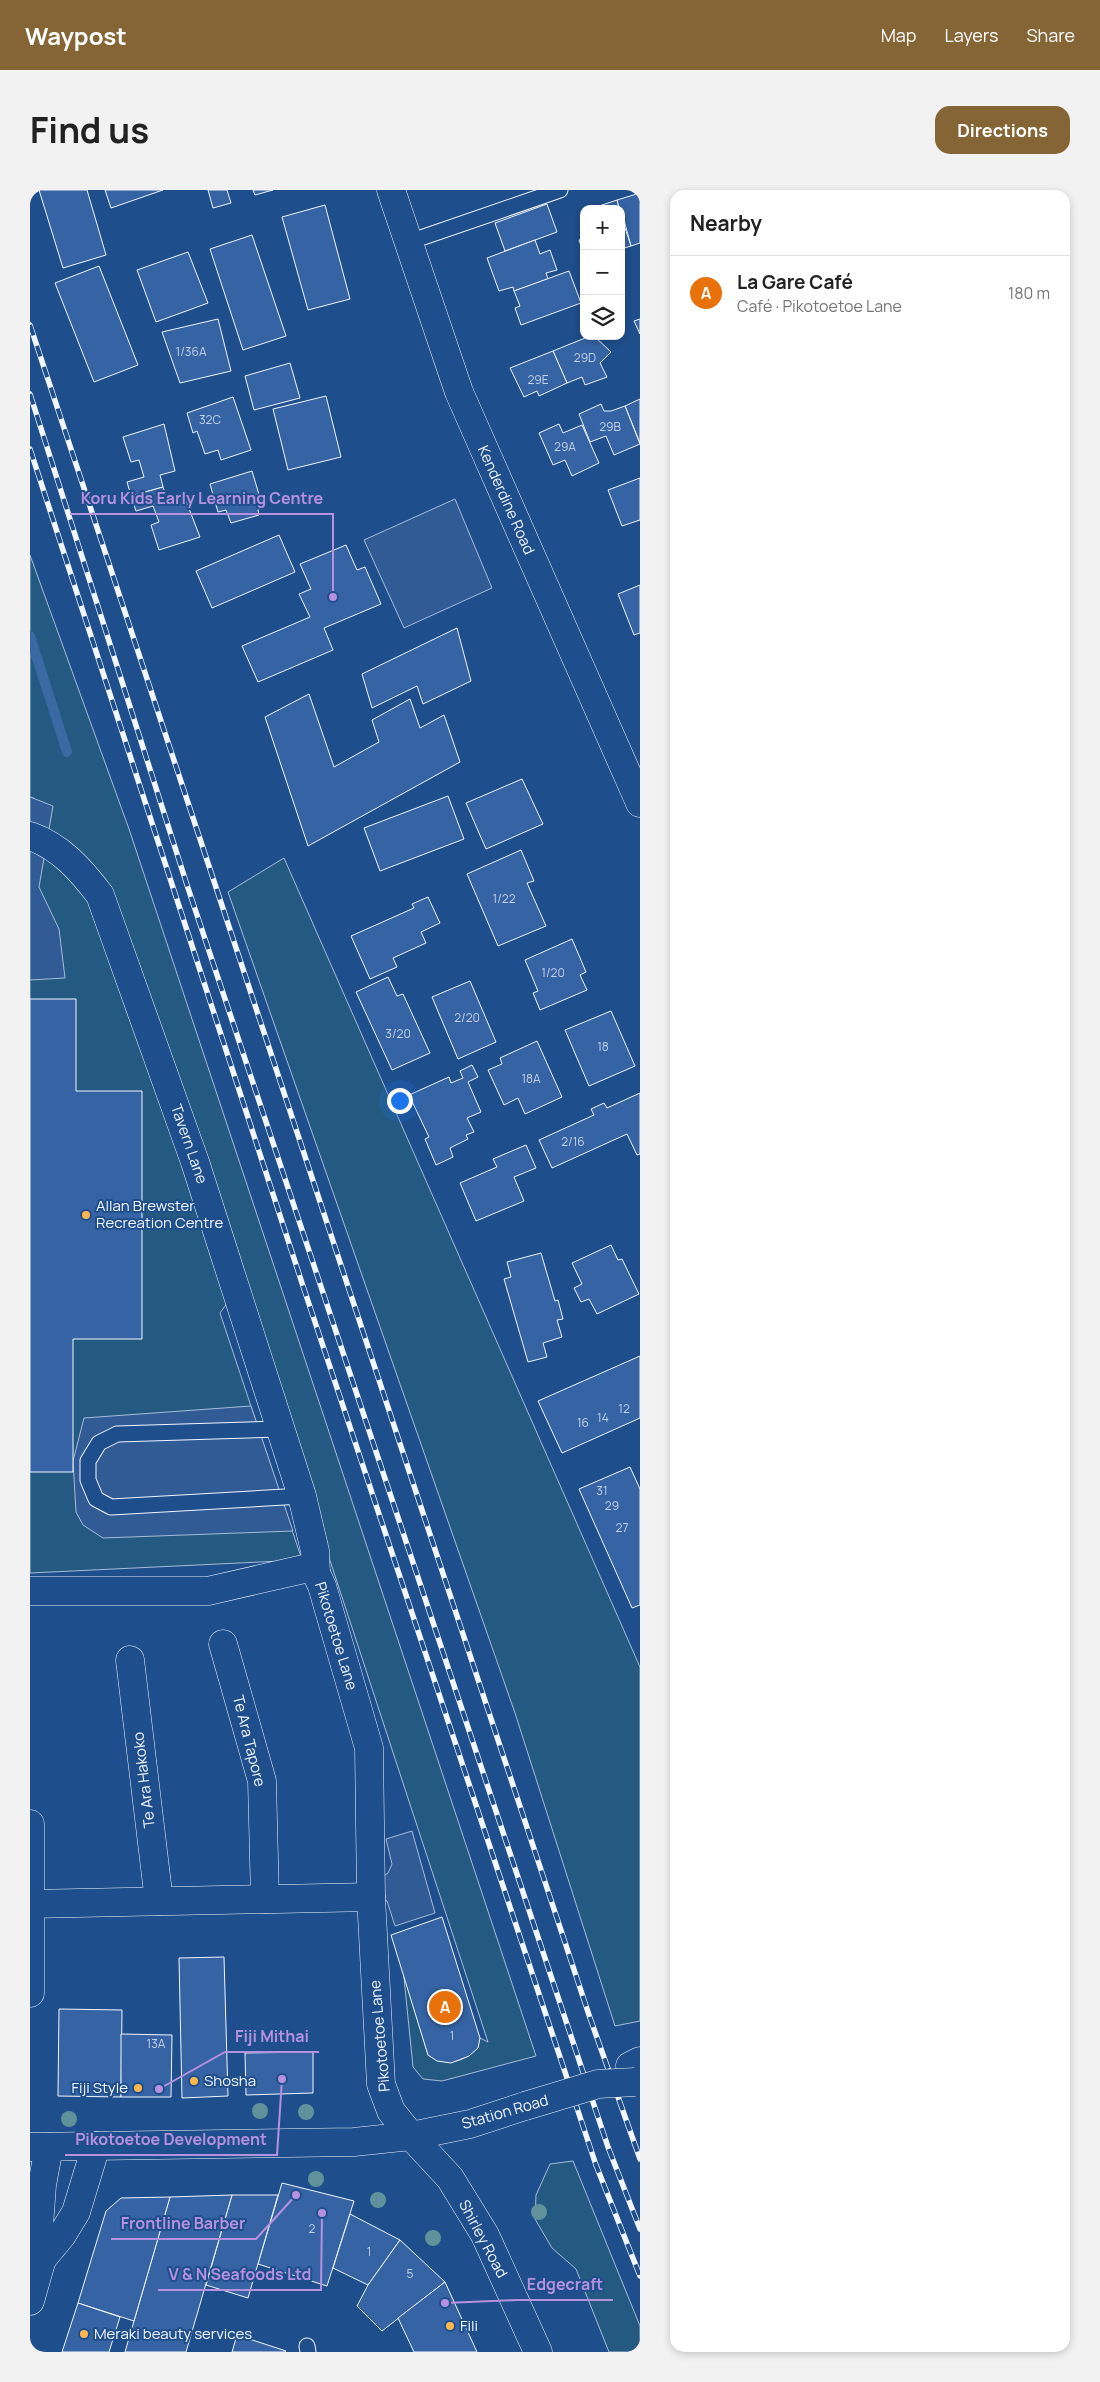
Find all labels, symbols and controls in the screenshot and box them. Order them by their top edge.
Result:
text: Waypost [25,19,127,52]
text: Map [881,23,916,47]
text: Layers [944,23,998,47]
text: Share [1026,23,1075,47]
text: Find us [30,106,149,154]
button: Directions [935,106,1070,154]
map controls [580,205,625,340]
button: + [580,205,625,250]
text: Nearby [690,209,762,237]
button: − [580,250,625,295]
text: La Gare Café [737,269,853,295]
text: A [701,282,711,304]
text: 180 m [1008,282,1050,304]
button: layers [580,295,625,340]
text: Café · Pikotoetoe Lane [737,295,902,317]
house number: 1/36A [175,343,207,360]
house number: 29D [574,349,596,366]
house number: 29E [527,371,549,388]
house number: 32C [199,411,221,428]
house number: 29B [599,418,621,435]
house number: 29A [554,438,576,455]
street label: Kenderdine Road [473,442,540,558]
callout: Koru Kids Early Learning Centre [70,483,333,514]
text: Koru Kids Early Learning Centre [81,487,324,509]
house number: 1/22 [492,890,516,907]
house number: 1/20 [541,964,565,981]
house number: 2/20 [454,1009,480,1026]
house number: 3/20 [385,1025,411,1042]
house number: 18 [597,1038,609,1055]
house number: 18A [521,1070,541,1087]
your location [387,1088,413,1114]
street label: Tavern Lane [166,1101,213,1187]
house number: 2/16 [561,1133,585,1150]
place label: Allan Brewster Recreation Centre [96,1195,223,1233]
marker: Allan Brewster Recreation Centre [80,1209,92,1221]
house number: 12 [618,1400,630,1417]
house number: 14 [597,1409,609,1426]
house number: 16 [577,1414,589,1431]
house number: 31 [596,1482,608,1499]
house number: 29 [605,1497,619,1514]
house number: 27 [616,1519,628,1536]
street label: Pikotoetoe Lane [310,1579,363,1693]
street label: Te Ara Tapore [228,1693,271,1789]
street label: Te Ara Hakoko [127,1731,160,1829]
street label: Pikotoetoe Lane [364,1979,395,2093]
pin: A [429,1988,461,2026]
callout: Fiji Mithai [225,2021,319,2052]
text: Fiji Mithai [235,2025,309,2047]
house number: 1 [450,2027,454,2044]
house number: 13A [147,2035,166,2052]
place label: Shosha [204,2070,256,2091]
marker: Shosha [188,2075,200,2087]
place label: Fiji Style [71,2077,128,2098]
marker: Fiji Style [132,2082,144,2094]
street label: Station Road [459,2089,551,2134]
callout: Pikotoetoe Development [65,2124,277,2155]
text: Pikotoetoe Development [75,2128,267,2150]
street label: Shirley Road [454,2196,513,2282]
callout: Frontline Barber [111,2208,256,2239]
text: Frontline Barber [121,2212,245,2234]
house number: 2 [309,2220,316,2237]
house number: 1 [367,2243,371,2260]
callout: V & N Seafoods Ltd [158,2259,321,2290]
text: V & N Seafoods Ltd [169,2263,311,2285]
house number: 5 [407,2265,414,2282]
callout: Edgecraft [517,2269,613,2300]
text: Edgecraft [527,2273,603,2295]
place label: Fili [460,2315,478,2336]
marker: Fili [444,2320,456,2332]
place label: Meraki beauty services [94,2323,252,2344]
marker: Meraki beauty services [78,2328,90,2340]

